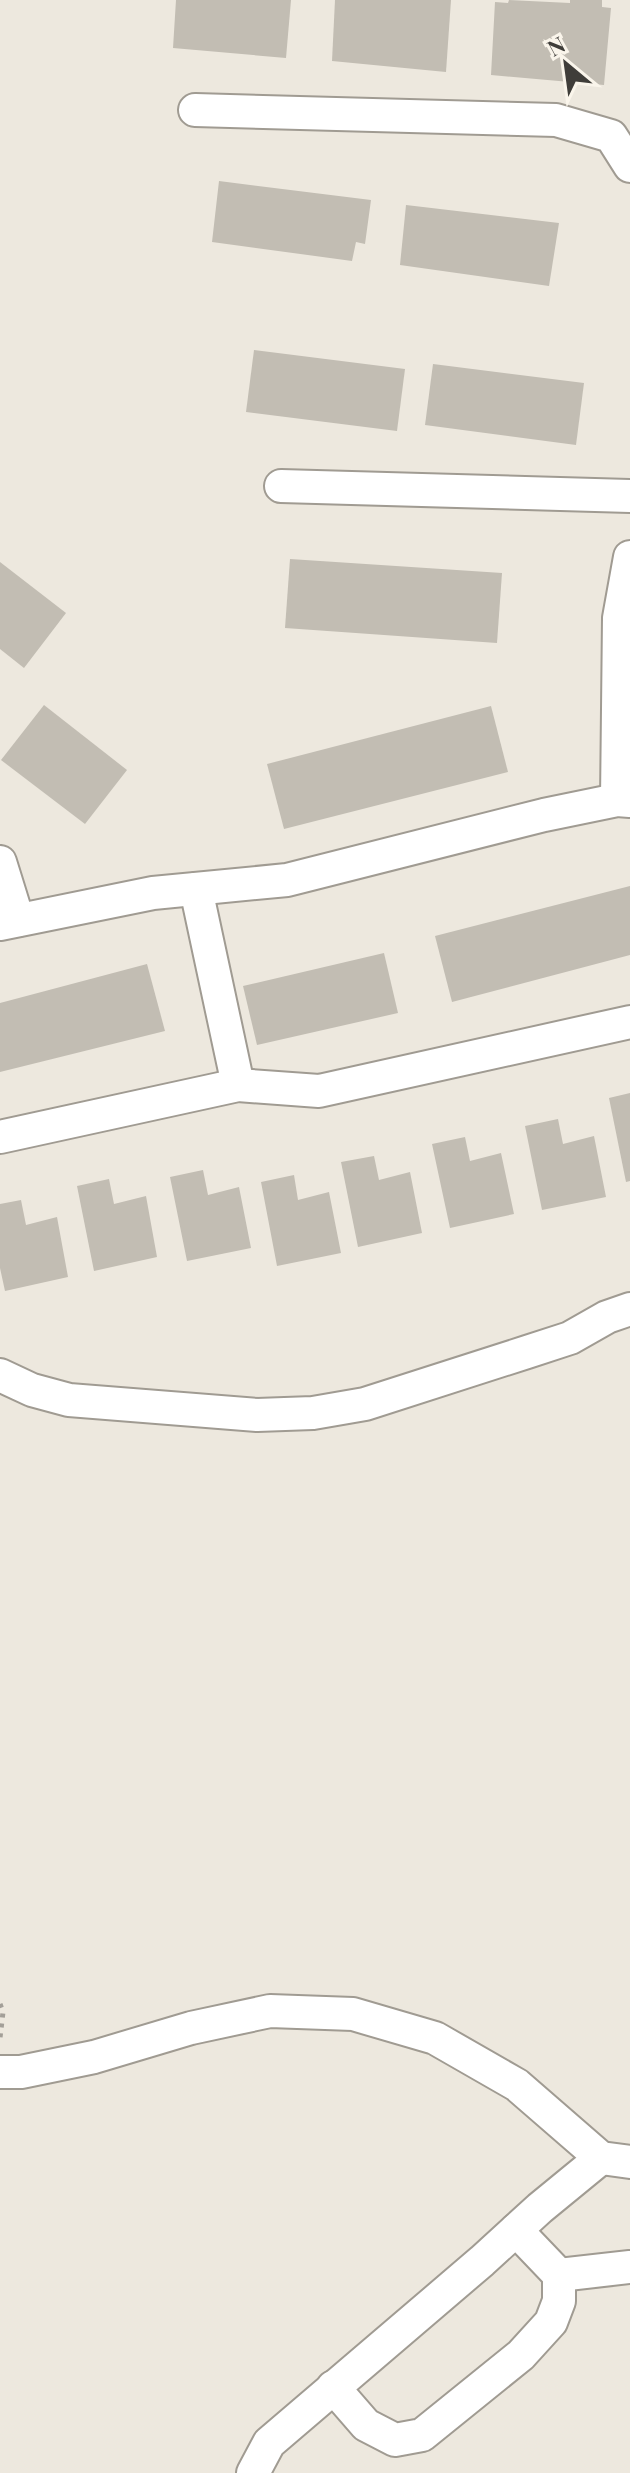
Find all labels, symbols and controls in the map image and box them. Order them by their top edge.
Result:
north arrow [526,24,606,104]
text: N [542,29,570,63]

